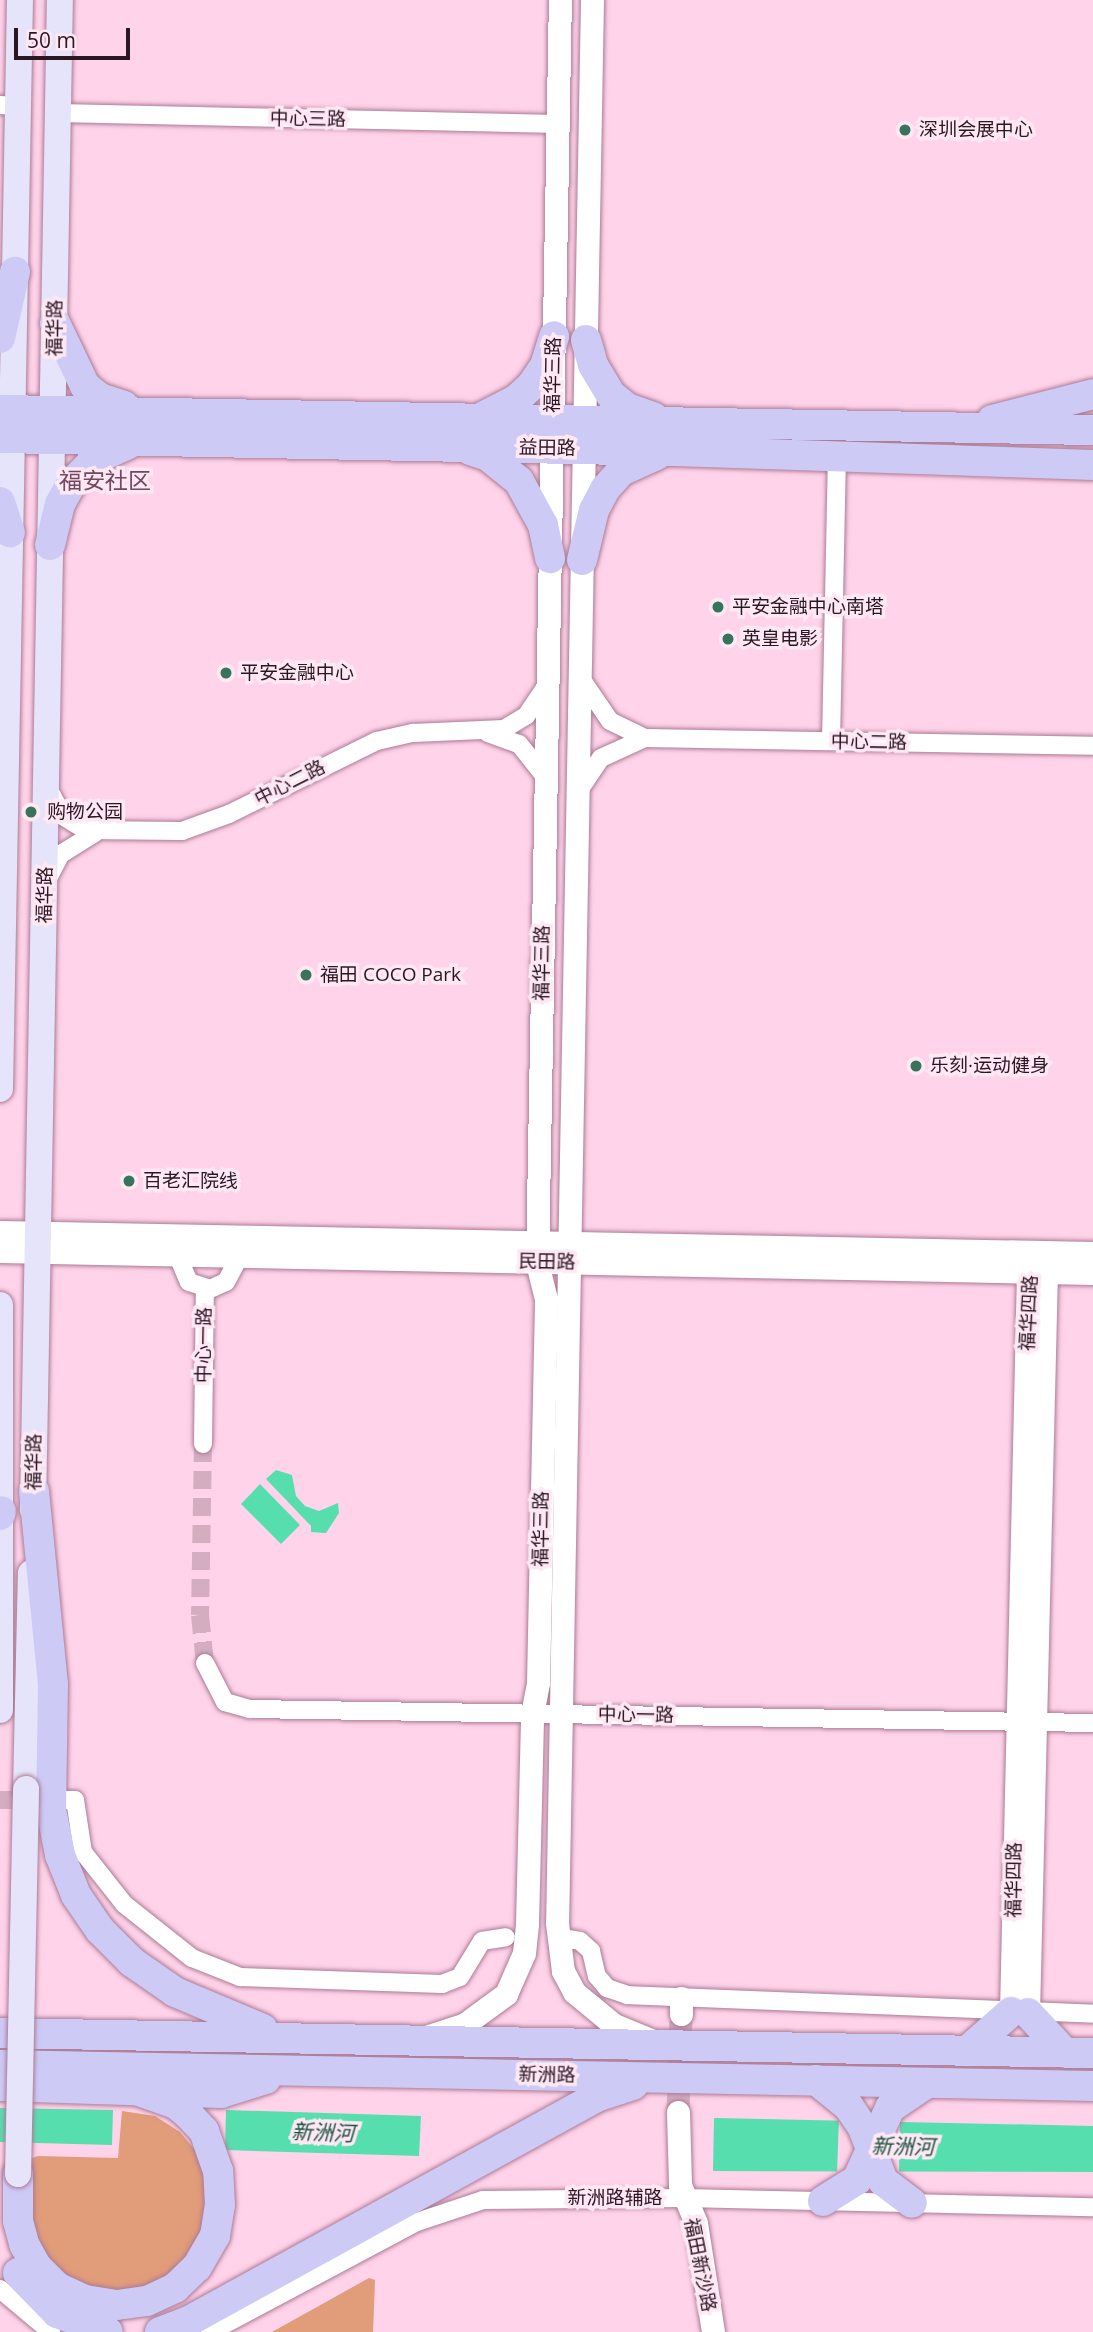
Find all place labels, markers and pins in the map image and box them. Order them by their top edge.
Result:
place label: 深圳会展中心 [919,119,1033,141]
marker: 深圳会展中心 [897,122,913,138]
place label: 平安金融中心南塔 [732,596,884,618]
marker: 平安金融中心南塔 [710,599,726,615]
place label: 英皇电影 [742,628,818,650]
marker: 英皇电影 [720,631,736,647]
place label: 平安金融中心 [240,662,354,684]
marker: 平安金融中心 [218,665,234,681]
place label: 购物公园 [47,801,123,823]
marker: 购物公园 [21,802,41,822]
place label: 福田 COCO Park [320,964,461,986]
marker: 福田 COCO Park [298,967,314,983]
place label: 乐刻·运动健身 [930,1055,1049,1077]
marker: 乐刻·运动健身 [908,1058,924,1074]
place label: 百老汇院线 [143,1170,238,1192]
marker: 百老汇院线 [121,1173,137,1189]

